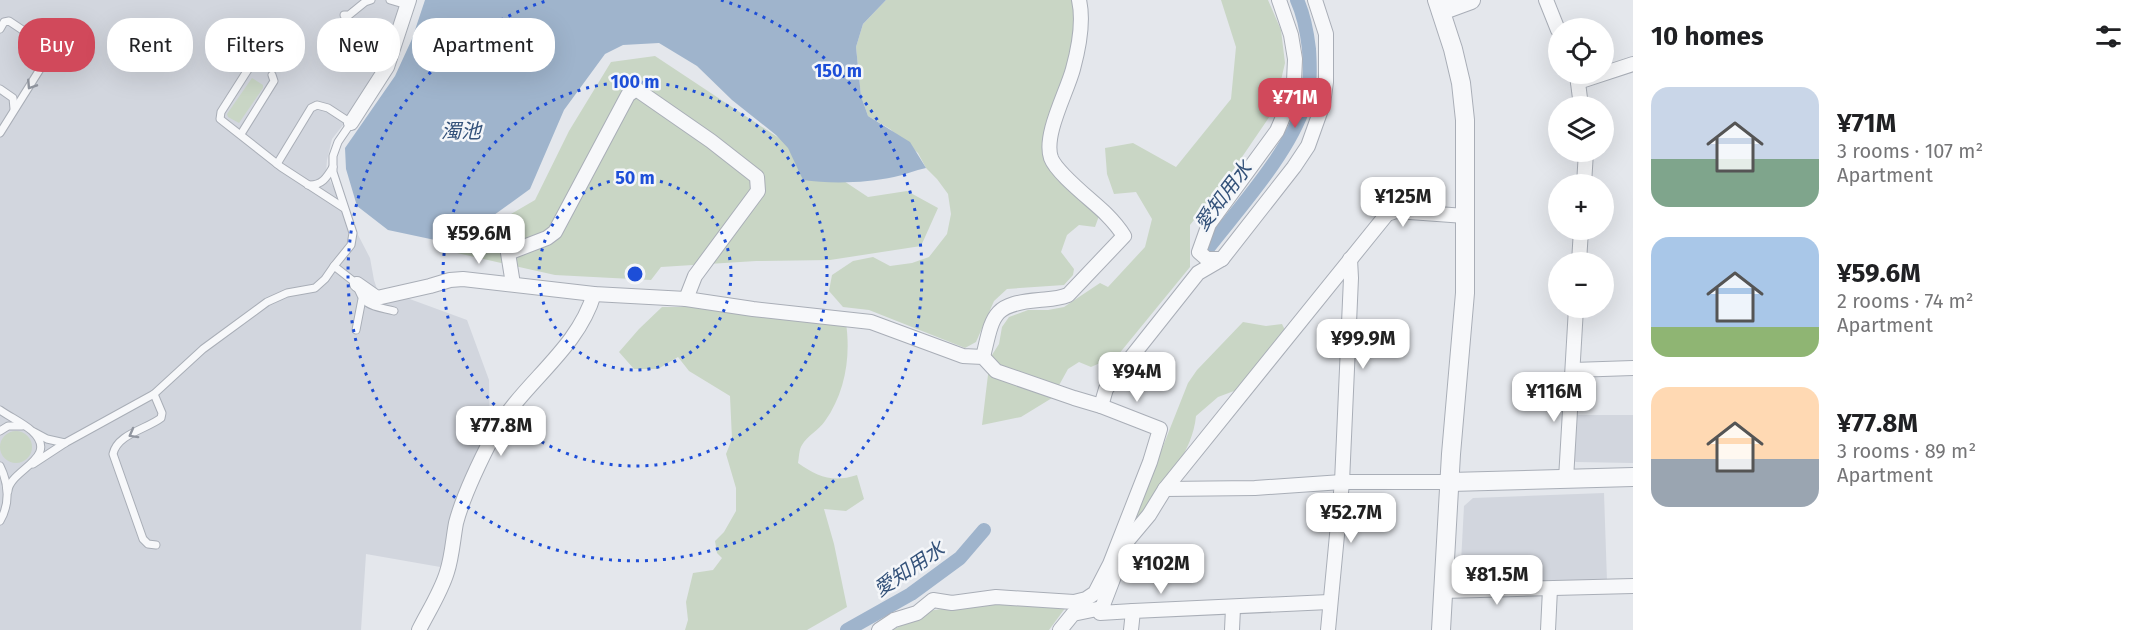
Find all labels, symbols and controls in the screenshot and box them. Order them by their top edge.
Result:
chip: Buy [18,18,95,72]
chip: Rent [107,18,193,72]
chip: Filters [205,18,305,72]
chip: New [317,18,400,72]
chip: Apartment [412,18,555,72]
map controls [1548,18,1614,318]
button: locate [1548,18,1614,84]
icon: filters [2092,20,2125,53]
text: 10 homes [1651,21,1764,52]
text: 150 m [814,60,862,82]
text: 100 m [611,71,659,93]
one-way arrow [27,78,38,89]
pin: ¥71M [1259,78,1331,129]
text: ¥71M [1272,85,1318,109]
button: layers [1548,96,1614,162]
text: ¥71M [1837,108,1896,139]
icon: home [1699,111,1771,183]
water label: 濁池 [441,119,483,143]
text: 3 rooms · 107 m² [1837,139,1983,163]
water label: 愛知用水 [1189,155,1258,235]
text: Apartment [1837,163,1933,187]
text: 50 m [615,167,655,189]
button: + [1548,174,1614,240]
pin: ¥125M [1361,177,1445,228]
text: ¥125M [1375,184,1431,208]
pin: ¥59.6M [430,214,528,265]
text: ¥59.6M [447,221,511,245]
button: − [1548,252,1614,318]
text: ¥59.6M [1837,258,1921,289]
icon: home [1699,261,1771,333]
centre of rings [625,264,645,284]
text: 2 rooms · 74 m² [1837,289,1974,313]
text: Apartment [1837,313,1933,337]
pin: ¥99.9M [1314,319,1412,370]
text: ¥99.9M [1331,326,1395,350]
pin: ¥94M [1101,352,1173,403]
text: ¥94M [1112,359,1162,383]
pin: ¥116M [1512,372,1596,423]
text: ¥116M [1526,379,1582,403]
pin: ¥77.8M [452,406,550,457]
text: ¥77.8M [1837,408,1918,439]
icon: home [1699,411,1771,483]
text: ¥77.8M [470,413,532,437]
one-way arrow [128,427,139,438]
text: 3 rooms · 89 m² [1837,439,1976,463]
text: Apartment [1837,463,1933,487]
pin: ¥52.7M [1302,493,1400,544]
text: ¥52.7M [1320,500,1382,524]
water label: 愛知用水 [869,536,951,601]
pin: ¥102M [1119,544,1203,595]
text: ¥102M [1132,551,1190,575]
pin: ¥81.5M [1448,555,1546,606]
text: ¥81.5M [1466,562,1528,586]

